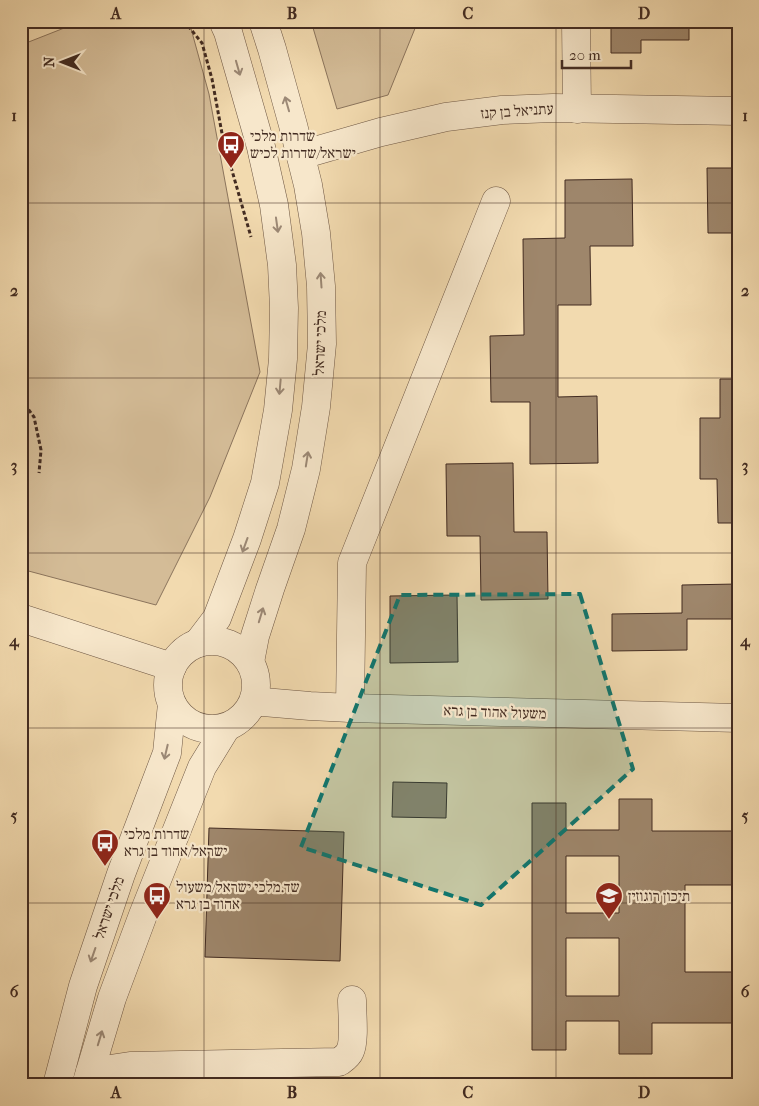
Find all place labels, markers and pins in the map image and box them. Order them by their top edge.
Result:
place label: שדרות מלכי ישראל/שדרות לכיש [250,127,356,162]
bus stop icon: שדרות מלכי ישראל/שדרות לכיש [216,130,246,169]
place label: שדרות מלכי ישראל/אהוד בן גרא [124,825,227,860]
bus stop icon: שדרות מלכי ישראל/אהוד בן גרא [90,828,120,867]
place label: שד.מלכי ישראל/משעול אהוד בן גרא [176,878,300,913]
bus stop icon: שד.מלכי ישראל/משעול אהוד בן גרא [142,881,172,920]
school or university icon: תיכון רוגוזין [594,881,624,920]
place label: תיכון רוגוזין [628,887,690,905]

